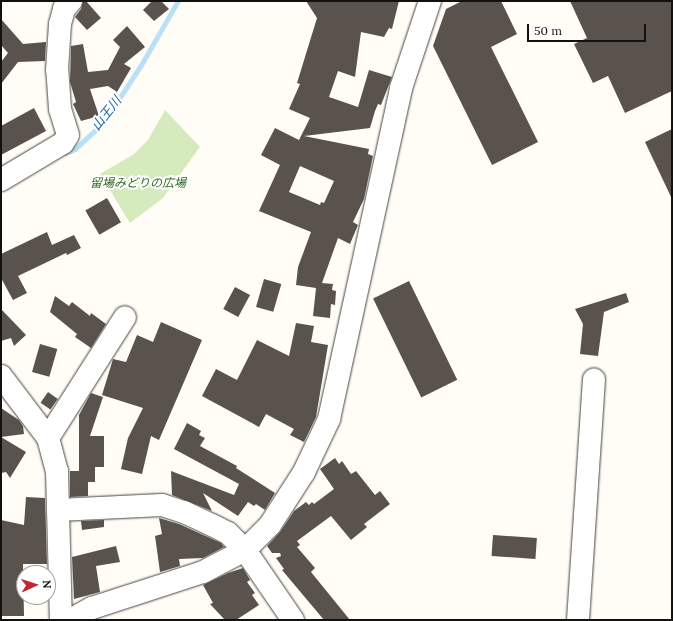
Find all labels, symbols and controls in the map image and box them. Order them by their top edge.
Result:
scale bar [529,16,648,42]
text: 50 m [534,23,562,38]
water label: 山王川 [89,94,125,134]
park label: 留場みどりの広場 [90,176,186,190]
north arrow [16,565,56,605]
text: N [40,580,54,589]

